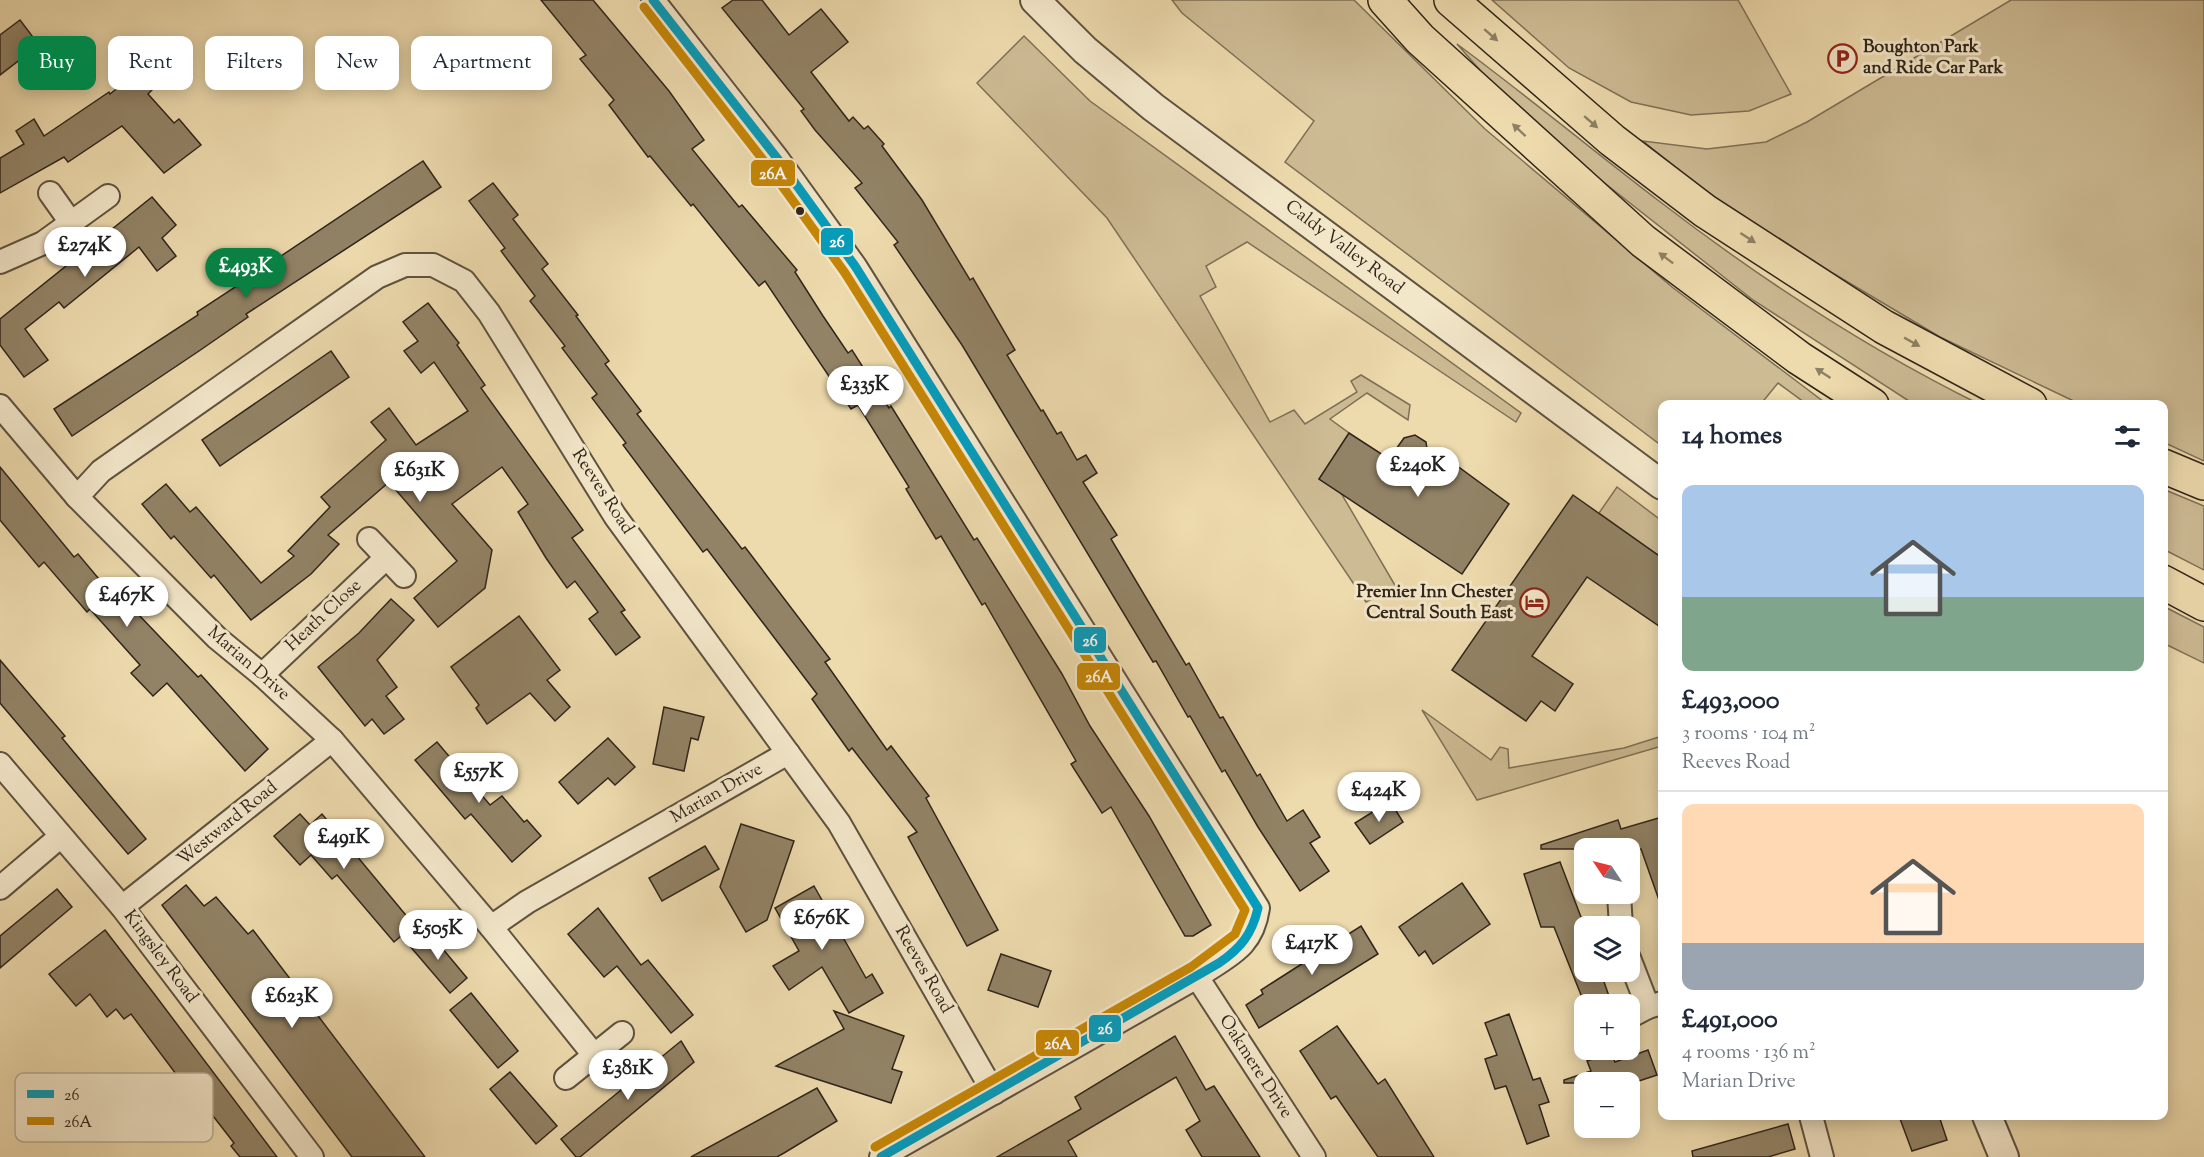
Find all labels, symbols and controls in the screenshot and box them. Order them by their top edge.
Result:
one-way arrow [1483,28,1498,41]
place label: Boughton Park and Ride Car Park [1863,35,2003,82]
chip: Buy [18,36,96,90]
chip: Rent [108,36,193,90]
chip: Filters [205,36,303,90]
chip: New [315,36,399,90]
chip: Apartment [411,36,552,90]
parking icon: Boughton Park and Ride Car Park [1826,42,1858,74]
one-way arrow [1583,115,1598,128]
one-way arrow [1512,124,1527,137]
line badge: 26A [750,159,796,187]
text: 26A [759,164,787,187]
street label: Caldy Valley Road [1279,195,1409,301]
unlabelled marker [794,205,806,217]
pin: £274K [43,227,127,278]
line badge: 26 [820,227,854,256]
text: £274K [58,232,112,261]
text: 26 [829,232,845,255]
one-way arrow [1739,232,1755,244]
pin: £493K [204,248,288,299]
one-way arrow [1658,252,1674,264]
text: £493K [219,253,273,282]
one-way arrow [1904,337,1921,347]
pin: £335K [823,366,907,417]
one-way arrow [1815,368,1831,379]
text: £335K [841,371,889,400]
text: 14 homes [1682,418,1782,455]
icon: filters [2111,420,2144,453]
street label: Reeves Road [565,444,639,540]
pin: £240K [1376,447,1460,498]
pin: £631K [378,452,462,503]
text: £240K [1390,452,1446,481]
text: £631K [395,457,445,486]
icon: home [1859,524,1967,632]
street label: Heath Close [280,574,368,658]
pin: £467K [85,577,169,628]
place label: Premier Inn Chester Central South East [1356,580,1514,627]
text: £467K [99,582,155,611]
hotel icon: Premier Inn Chester Central South East [1518,587,1550,619]
street label: Marian Drive [201,621,295,707]
line badge: 26 [1073,626,1107,654]
text: 26 [1082,631,1098,654]
line badge: 26A [1076,662,1121,691]
text: 26A [1085,667,1113,690]
text: £493,000 [1682,683,1780,720]
text: 3 rooms · 104 m² [1682,720,1816,749]
text: Reeves Road [1682,749,1790,778]
pin: £557K [437,753,521,804]
street label: Marian Drive [666,757,768,831]
text: £557K [454,758,504,787]
pin: £424K [1337,772,1421,823]
street label: Westward Road [172,775,284,873]
text: £424K [1351,777,1407,806]
pin: £491K [302,819,386,870]
text: £491K [318,824,370,853]
north arrow [1574,838,1640,904]
map controls [1574,838,1640,1138]
icon: home [1859,843,1967,951]
pin: £676K [780,900,864,951]
street label: Kingsley Road [116,905,204,1009]
text: £676K [794,905,850,934]
pin: £505K [396,910,480,961]
text: £505K [413,915,463,944]
button: layers [1574,916,1640,982]
street label: Reeves Road [887,921,959,1019]
pin: £417K [1270,925,1354,976]
text: £417K [1286,930,1338,959]
pin: £623K [250,978,334,1029]
text: £623K [266,983,318,1012]
button: + [1574,994,1640,1060]
text: £491,000 [1682,1002,1778,1039]
street label: Oakmere Drive [1212,1010,1298,1124]
line badge: 26 [1088,1014,1122,1043]
text: 26 [1097,1019,1113,1042]
line badge: 26A [1035,1029,1080,1057]
text: 26A [1044,1034,1072,1057]
text: 4 rooms · 136 m² [1682,1039,1816,1068]
pin: £381K [586,1050,670,1101]
text: £381K [603,1055,653,1084]
text: Marian Drive [1682,1068,1796,1097]
button: − [1574,1072,1640,1138]
legend [15,1073,213,1142]
text: 26 [64,1085,79,1108]
text: 26A [64,1112,92,1135]

